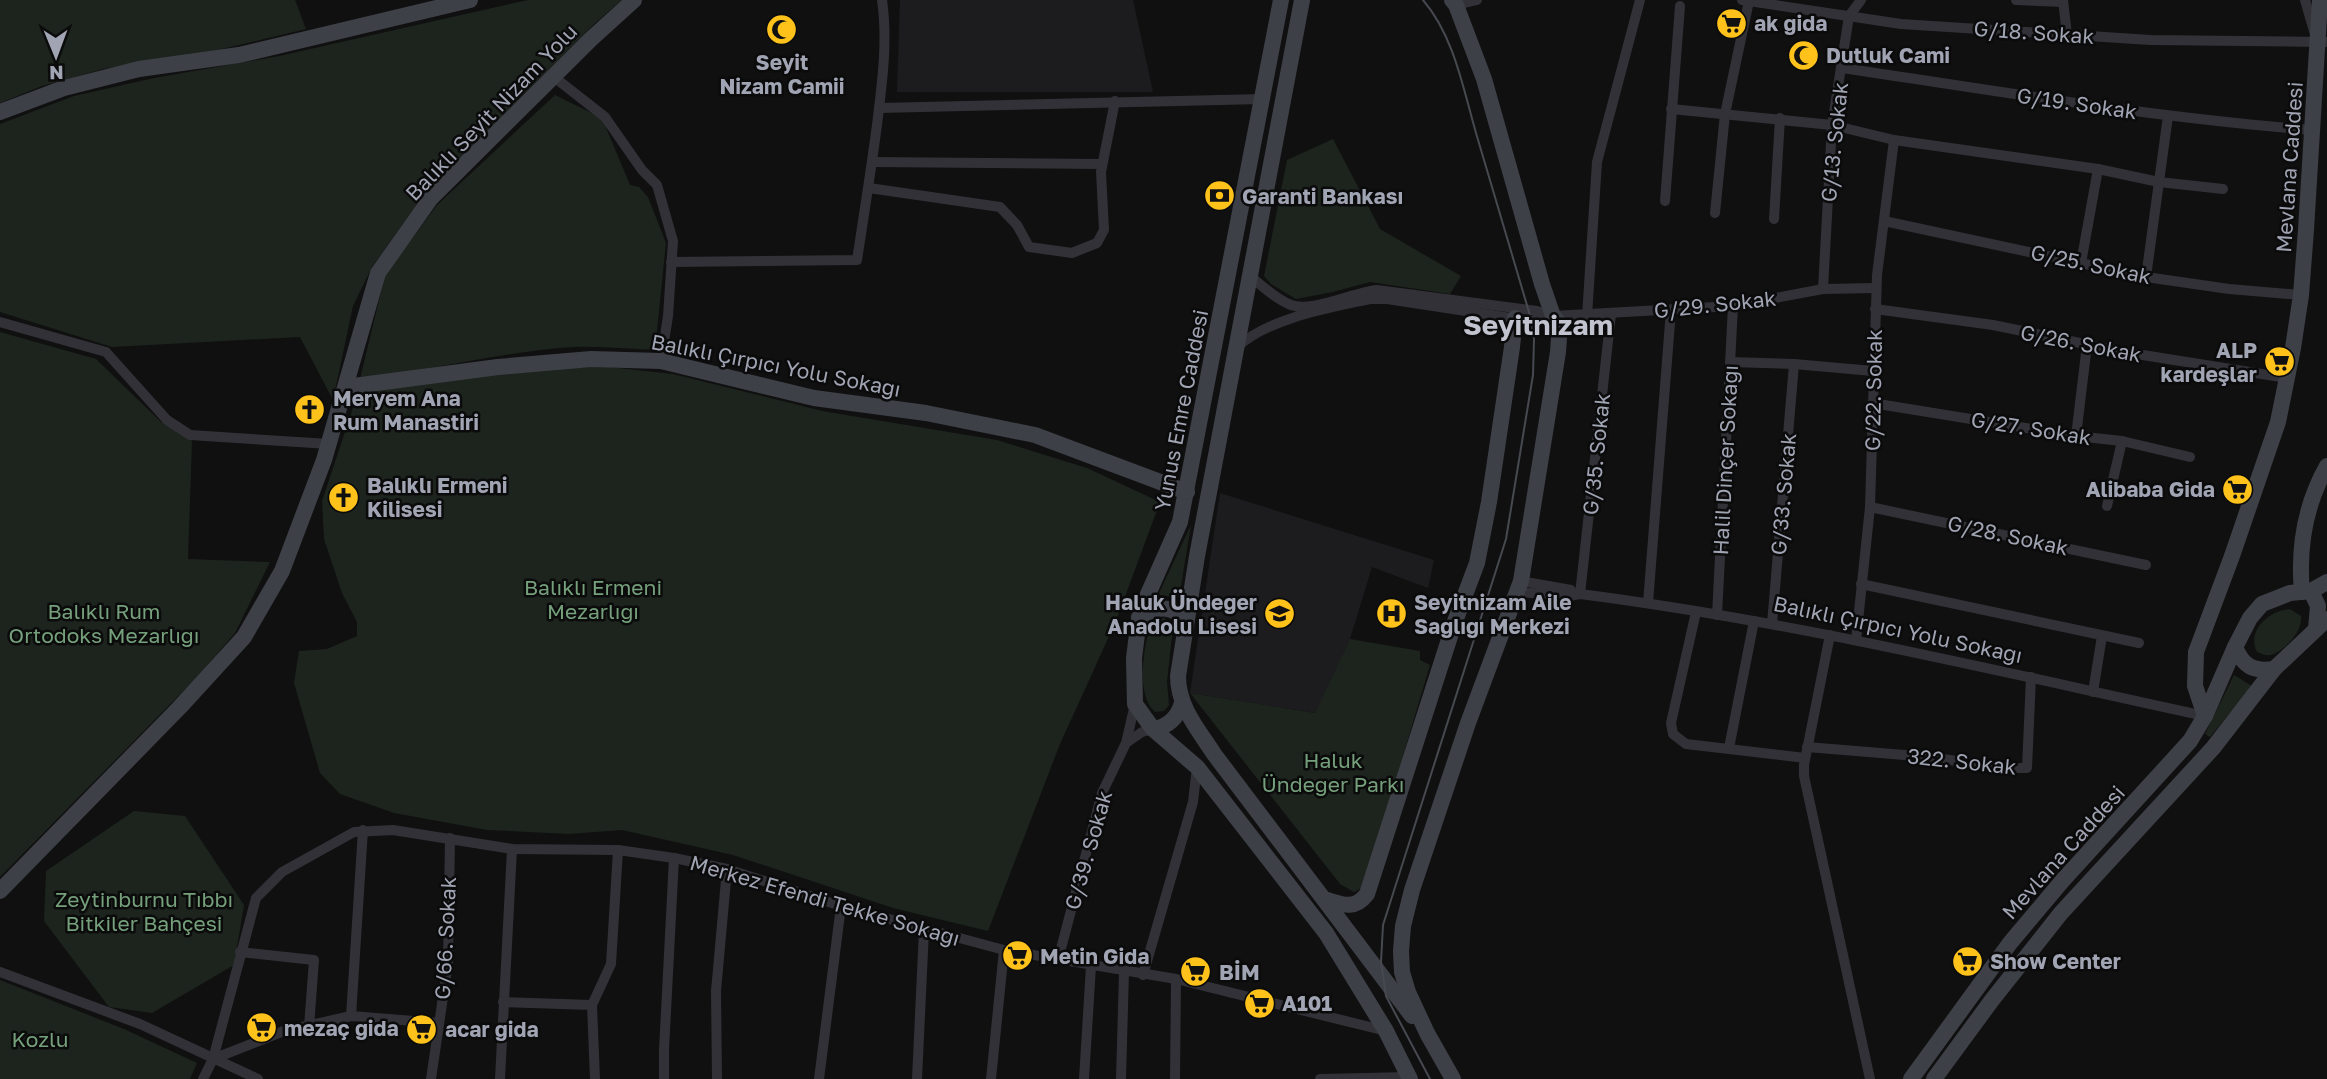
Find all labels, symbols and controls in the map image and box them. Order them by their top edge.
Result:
supermarket icon: ak gida [1714,6,1748,40]
place label: ak gida [1754,10,1827,36]
mosque icon: Seyit Nizam Camii [765,13,799,47]
street label: G/18. Sokak [1973,15,2095,49]
street label: Balıklı Seyit Nizam Yolu [400,18,582,206]
north arrow [21,21,91,91]
mosque icon: Dutluk Cami [1786,38,1820,72]
place label: Dutluk Cami [1826,42,1950,68]
place label: Seyit Nizam Camii [719,49,845,99]
text: N [49,62,64,85]
street label: G/13. Sokak [1815,81,1853,203]
street label: Mevlana Caddesi [2270,81,2308,253]
street label: G/19. Sokak [2015,82,2139,124]
bank icon: Garanti Bankası [1202,179,1236,213]
place label: Garanti Bankası [1242,183,1403,209]
street label: G/25. Sokak [2029,239,2154,289]
street label: G/29. Sokak [1653,285,1778,323]
street label: Yunus Emre Caddesi [1149,307,1213,513]
district label: Seyitnizam [1463,308,1613,341]
street label: G/26. Sokak [2018,319,2144,367]
street label: Balıklı Çırpıcı Yolu Sokağı [649,328,903,402]
street label: G/22. Sokak [1859,329,1887,451]
place label: ALP kardeşlar [2161,337,2257,387]
supermarket icon: ALP kardeşlar [2263,345,2297,379]
street label: Halil Dinçer Sokağı [1707,364,1743,556]
place label: Meryem Ana Rum Manastiri [333,385,479,435]
street label: G/35. Sokak [1577,392,1615,516]
church icon: Meryem Ana Rum Manastiri [293,393,327,427]
street label: G/27. Sokak [1969,406,2093,450]
street label: G/33. Sokak [1765,432,1801,556]
place label: Balıklı Ermeni Kilisesi [367,472,508,522]
supermarket icon: Alibaba Gida [2221,472,2255,506]
place label: Alibaba Gida [2086,476,2215,502]
church icon: Balıklı Ermeni Kilisesi [327,480,361,514]
street label: G/28. Sokak [1945,510,2071,561]
park label: Balıklı Ermeni Mezarlığı [524,574,662,624]
place label: Haluk Ündeğer Anadolu Lisesi [1105,589,1257,639]
place label: Seyitnizam Aile Sağlığı Merkezi [1414,589,1572,639]
street label: Balıklı Çırpıcı Yolu Sokağı [1771,590,2025,668]
school or university icon: Haluk Ündeğer Anadolu Lisesi [1263,597,1297,631]
hospital icon: Seyitnizam Aile Sağlığı Merkezi [1374,597,1408,631]
park label: Balıklı Rum Ortodoks Mezarlığı [9,598,199,648]
street label: 322. Sokak [1906,742,2018,780]
park label: Haluk Ündeğer Parkı [1262,747,1404,797]
street label: Mevlana Caddesi [1996,780,2130,924]
street label: G/39. Sokak [1059,787,1117,913]
street label: Merkez Efendi Tekke Sokağı [687,849,963,951]
street label: G/66. Sokak [429,876,461,1000]
park label: Zeytinburnu Tıbbı Bitkiler Bahçesi [55,886,233,936]
supermarket icon: Metin Gida [1000,939,1034,973]
place label: Metin Gida [1040,943,1149,969]
supermarket icon: Show Center [1950,944,1984,978]
place label: Show Center [1990,948,2121,974]
supermarket icon: BİM [1179,955,1213,989]
place label: BİM [1219,959,1260,985]
supermarket icon: A101 [1242,986,1276,1020]
place label: A101 [1282,990,1332,1016]
supermarket icon: mezaç gida [244,1011,278,1045]
supermarket icon: acar gida [405,1012,439,1046]
place label: mezaç gida [284,1015,399,1041]
place label: acar gida [445,1016,539,1042]
park label: Kozlu [12,1026,68,1052]

